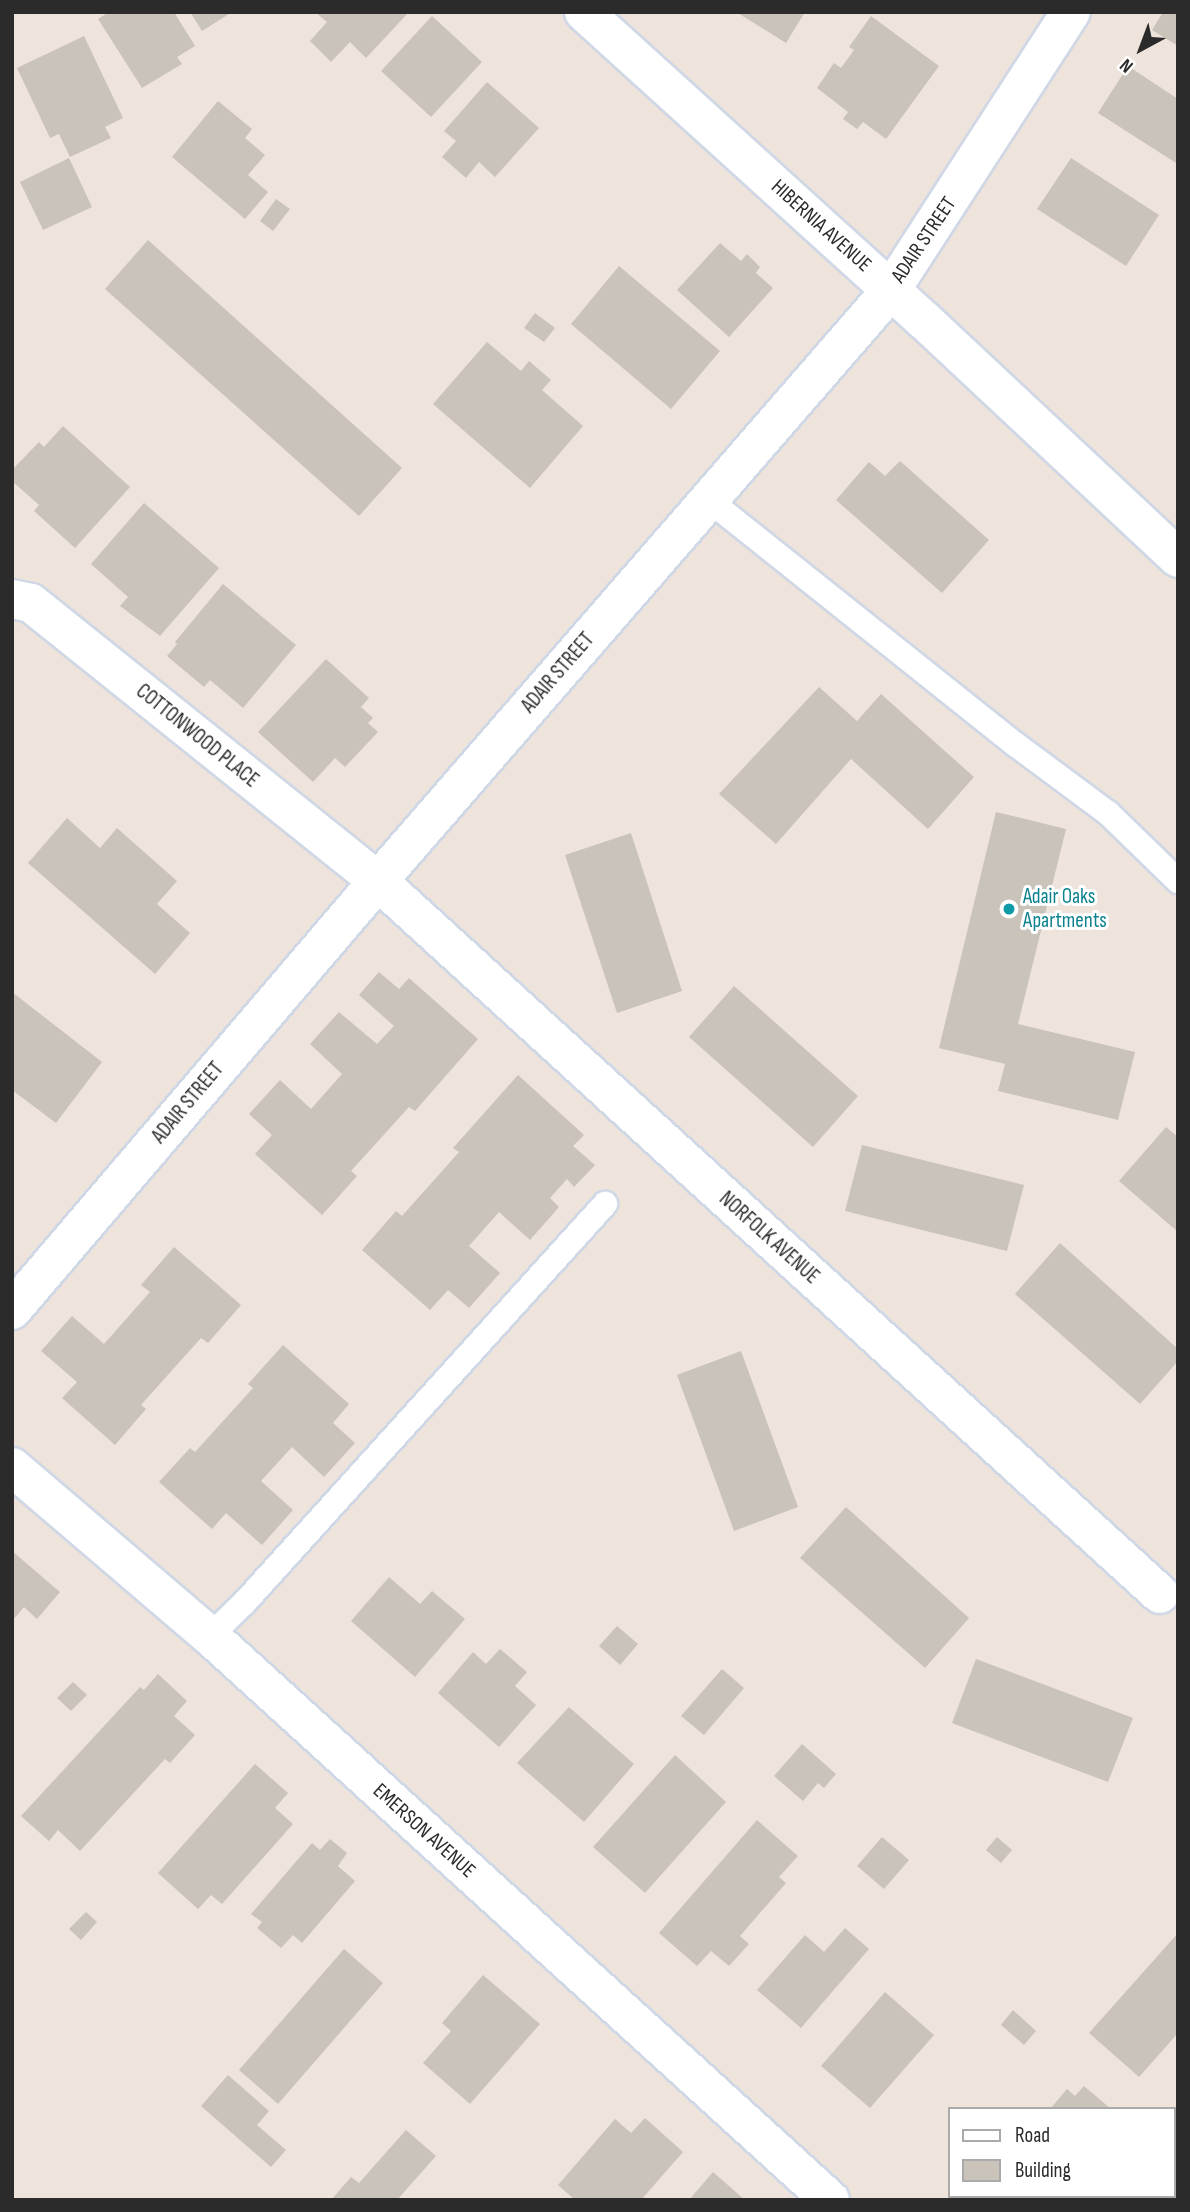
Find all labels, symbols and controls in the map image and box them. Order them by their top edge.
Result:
north arrow [1106,14,1176,84]
text: N [1116,53,1138,77]
street label: HIBERNIA AVENUE [766,174,876,278]
street label: ADAIR STREET [886,192,962,288]
street label: ADAIR STREET [516,628,600,718]
street label: COTTONWOOD PLACE [131,679,263,793]
place label: Adair Oaks Apartments [1023,884,1107,934]
marker: Adair Oaks Apartments [1001,901,1017,917]
street label: ADAIR STREET [147,1057,229,1149]
street label: NORFOLK AVENUE [714,1186,824,1290]
street label: EMERSON AVENUE [368,1778,480,1884]
legend [948,2107,1176,2198]
text: Road [1015,2123,1050,2148]
text: Building [1015,2158,1071,2183]

